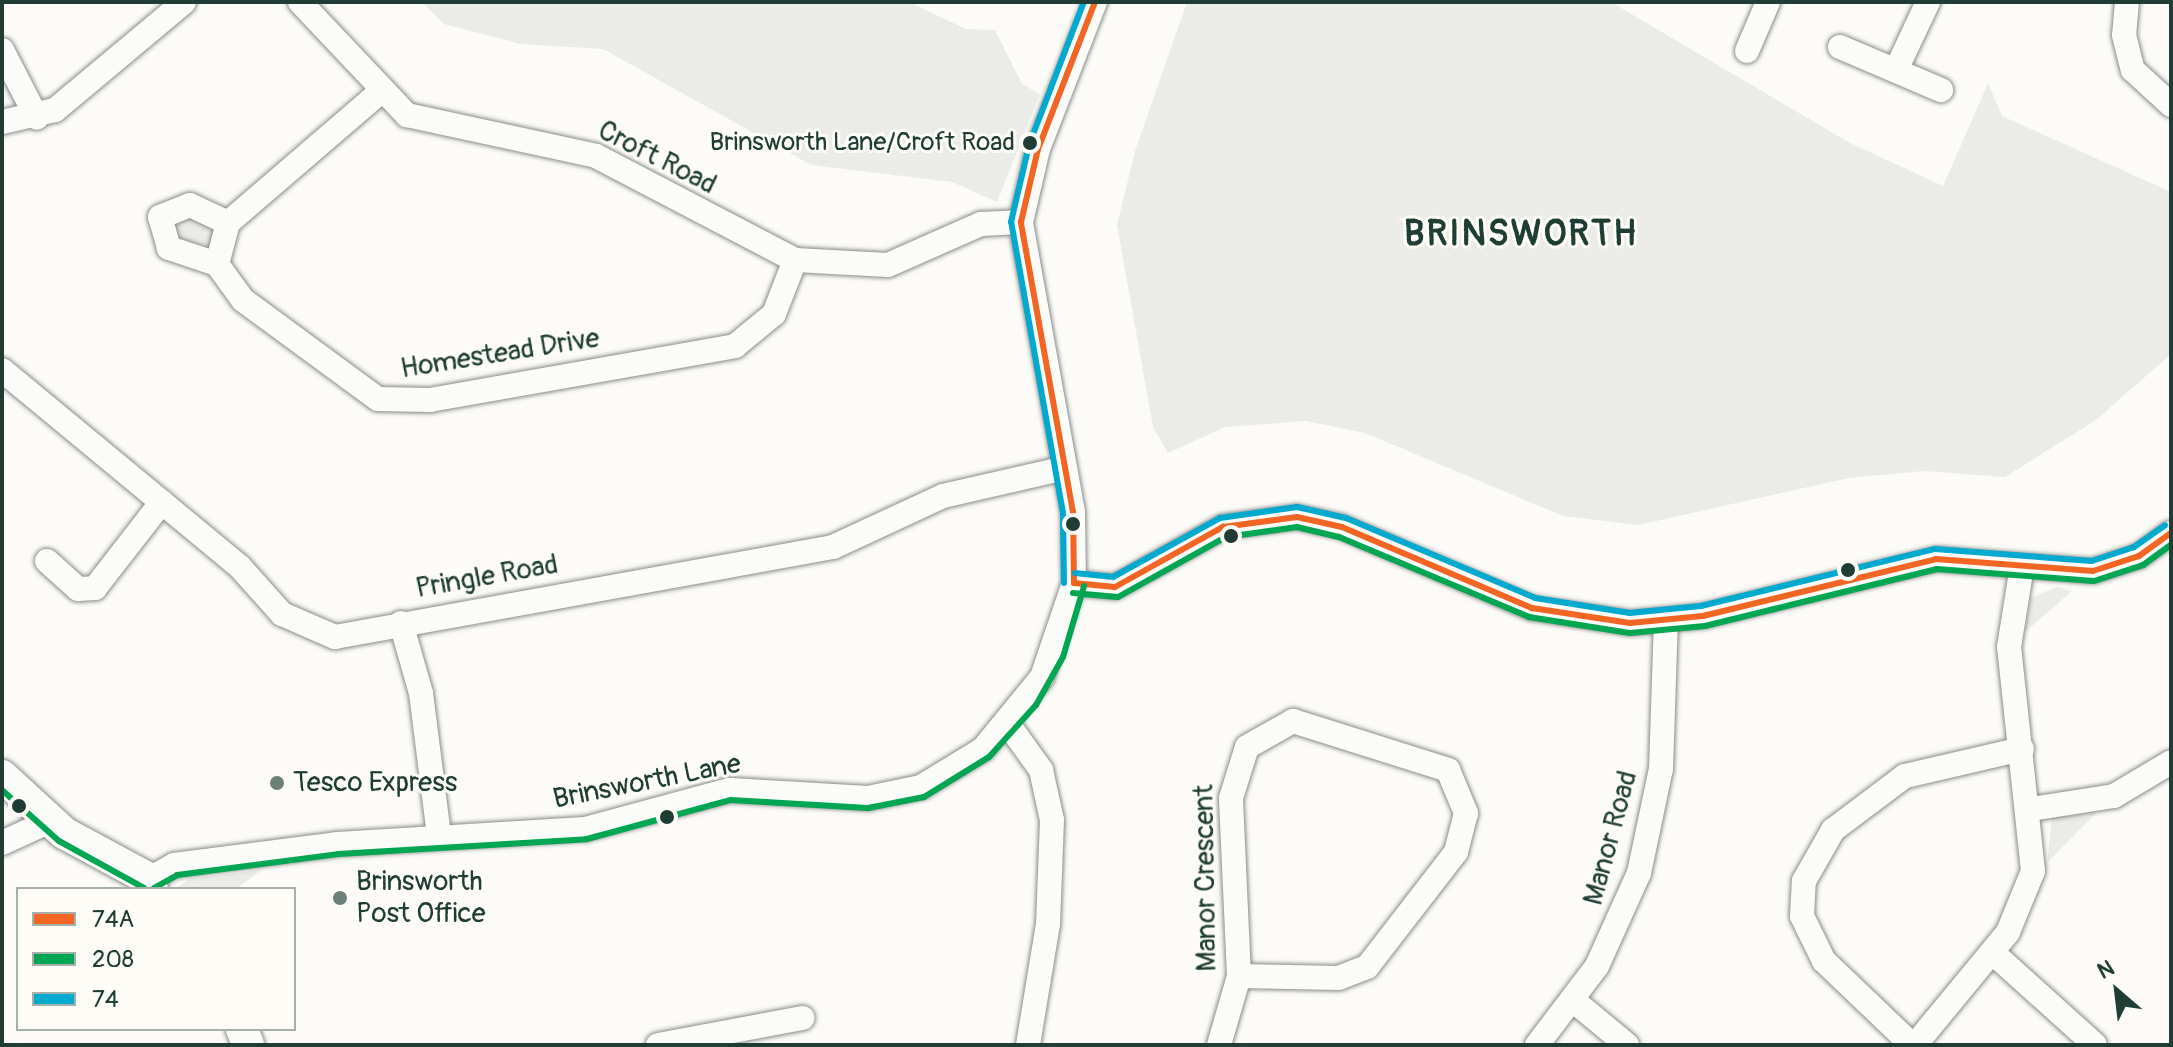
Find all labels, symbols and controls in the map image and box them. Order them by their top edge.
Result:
street label: Croft Road [592,114,722,202]
place label: Brinsworth Lane/Croft Road [710,127,1015,159]
marker: Brinsworth Lane/Croft Road [1022,135,1038,151]
district label: BRINSWORTH [1404,212,1638,256]
street label: Homestead Drive [398,322,602,386]
unlabelled marker [1065,516,1081,532]
unlabelled marker [1223,528,1239,544]
street label: Pringle Road [413,548,561,606]
unlabelled marker [1840,562,1856,578]
street label: Brinsworth Lane [550,747,744,817]
place label: Tesco Express [293,766,457,800]
street label: Manor Road [1577,767,1645,909]
marker: Tesco Express [268,774,286,792]
street label: Manor Crescent [1188,784,1224,972]
unlabelled marker [11,798,27,814]
unlabelled marker [659,809,675,825]
place label: Brinsworth Post Office [356,865,485,931]
legend [16,887,296,1031]
marker: Brinsworth Post Office [331,889,349,907]
text: 74A [92,905,134,934]
text: 208 [92,945,134,974]
north arrow [2077,951,2157,1031]
text: N [2093,954,2119,986]
text: 74 [92,985,119,1014]

